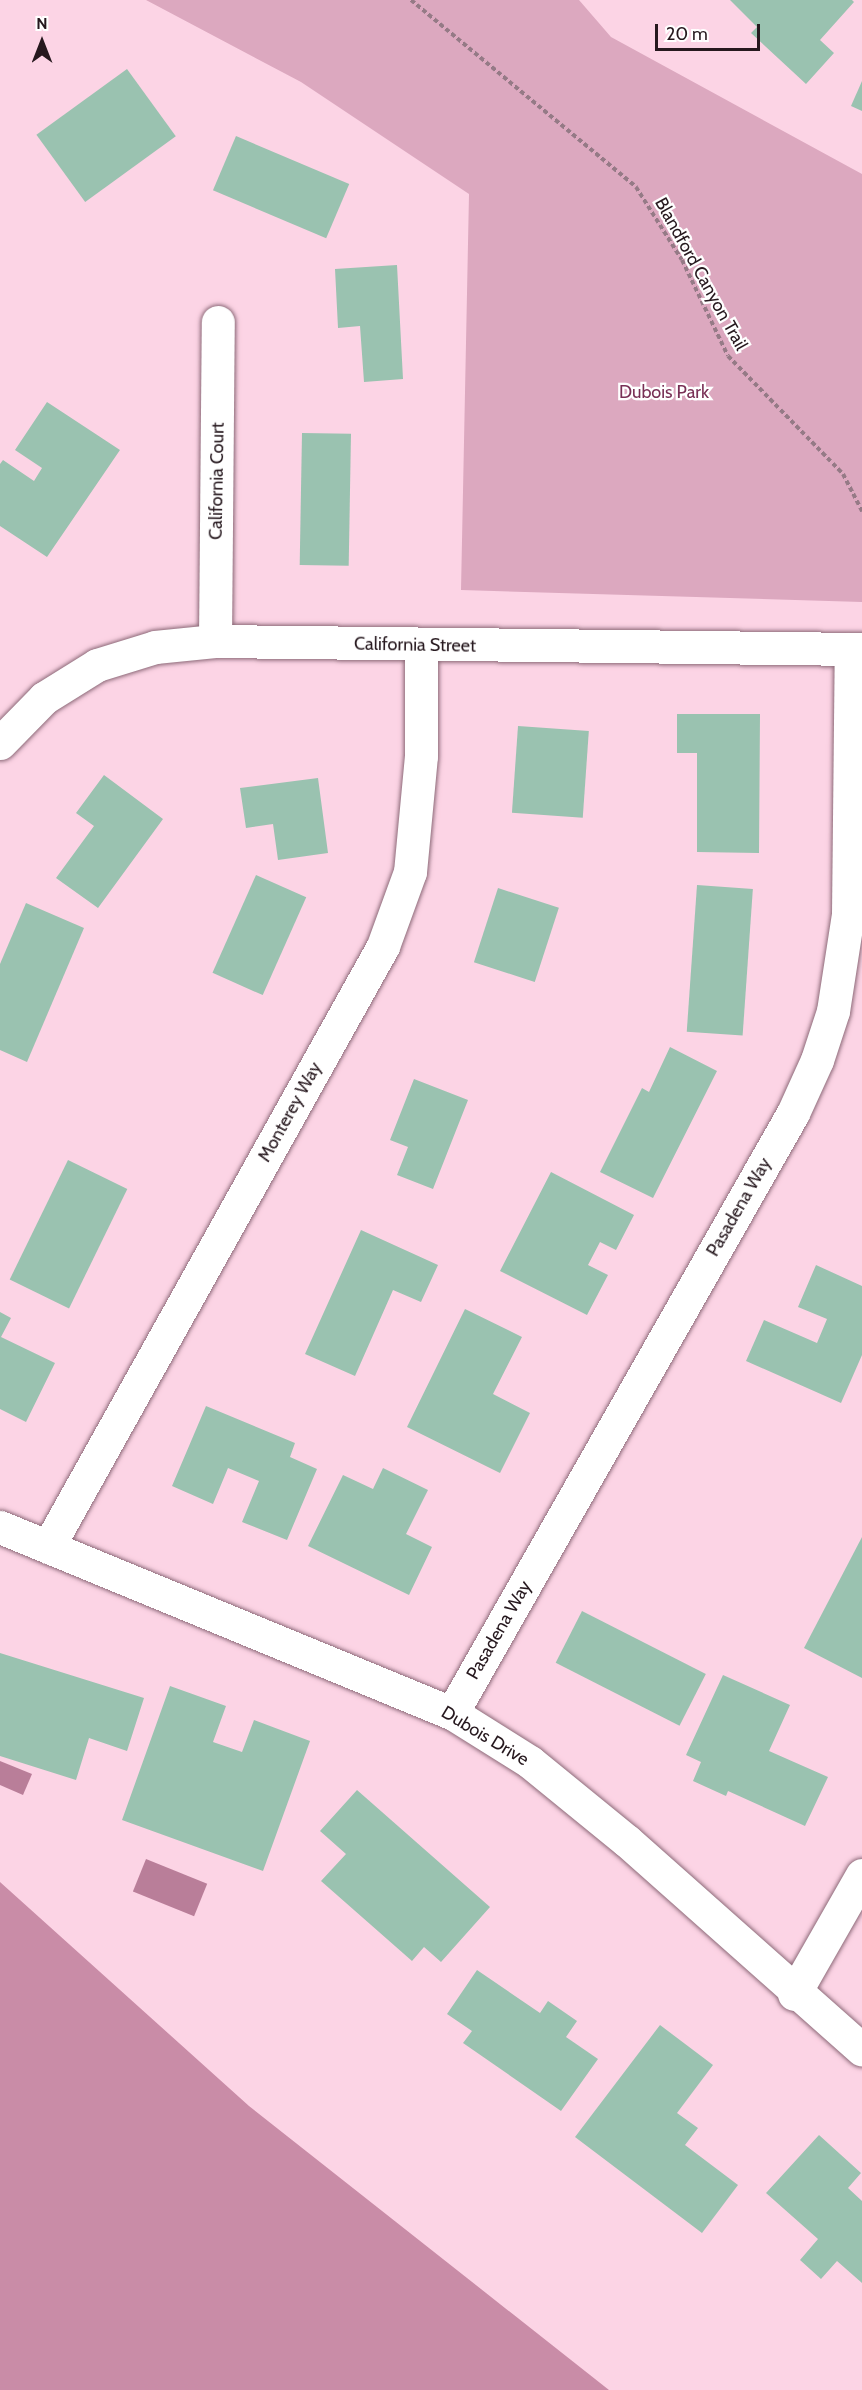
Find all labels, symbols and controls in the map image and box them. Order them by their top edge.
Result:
north arrow [12,12,72,72]
scale bar [658,12,763,50]
text: N [36,14,48,33]
text: 20 m [666,23,708,45]
street label: Blandford Canyon Trail [650,194,752,354]
park label: Dubois Park [619,381,709,403]
street label: California Court [205,422,229,540]
street label: California Street [354,633,476,657]
street label: Monterey Way [254,1058,326,1166]
street label: Pasadena Way [702,1154,776,1260]
street label: Pasadena Way [462,1577,536,1683]
street label: Dubois Drive [437,1702,533,1770]

